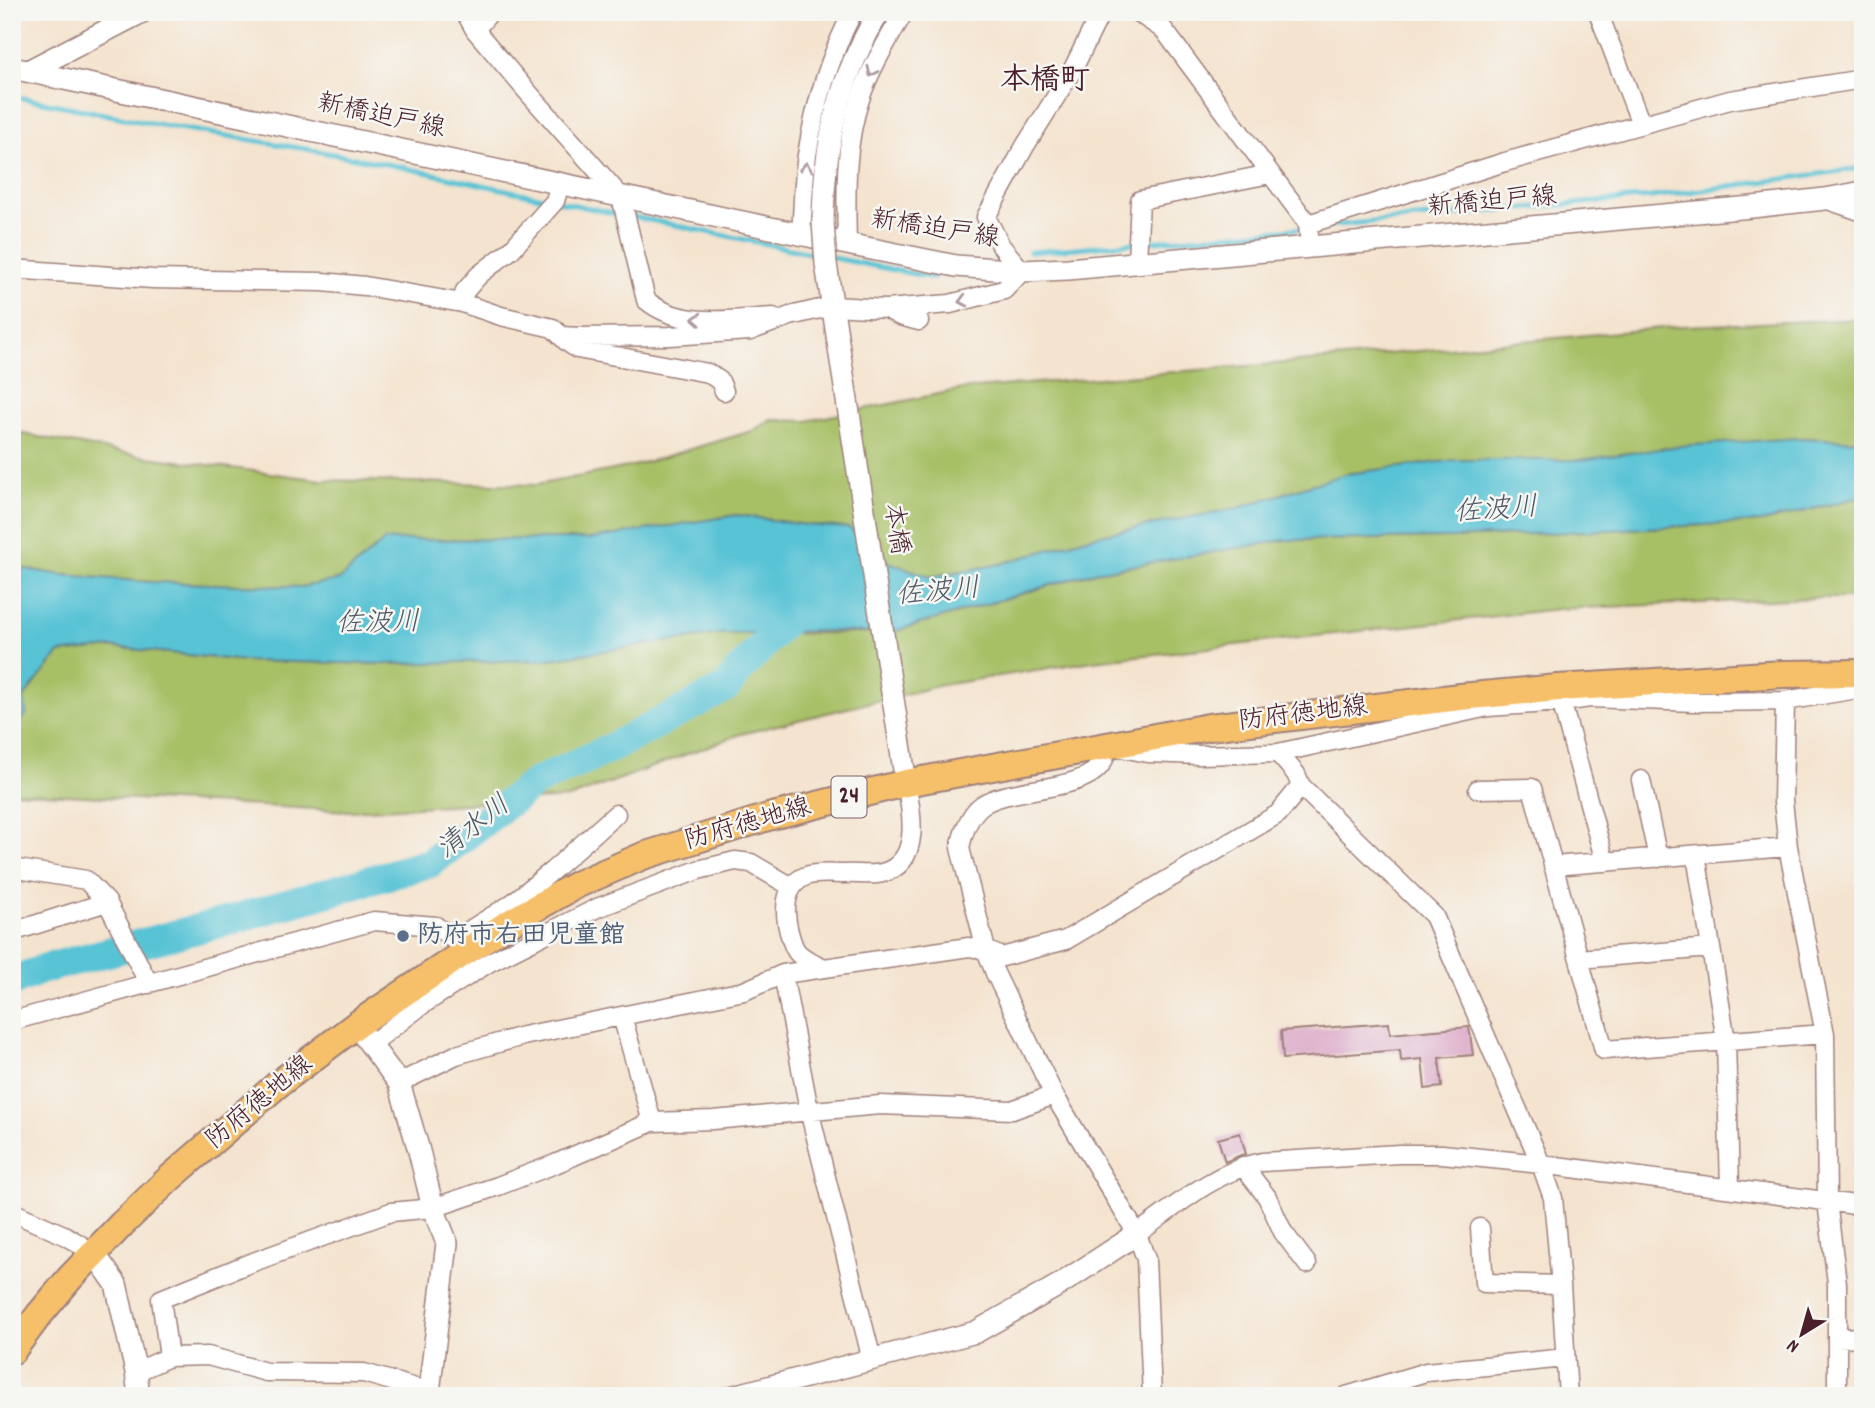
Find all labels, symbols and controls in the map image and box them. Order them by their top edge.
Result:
district label: 本橋町 [1000,61,1090,104]
one-way arrow [866,65,880,77]
street label: 新橋迫戸線 [314,85,448,149]
one-way arrow [798,161,813,172]
street label: 新橋迫戸線 [1426,179,1558,227]
street label: 新橋迫戸線 [868,202,1002,258]
one-way arrow [958,293,970,307]
one-way arrow [692,311,703,326]
water label: 佐波川 [1453,489,1539,535]
street label: 本橋 [873,500,917,558]
water label: 佐波川 [894,570,982,618]
water label: 佐波川 [336,604,420,646]
street label: 防府徳地線 [1236,689,1370,741]
road number: 24 [832,776,866,818]
water label: 清水川 [430,787,520,871]
street label: 防府徳地線 [680,789,816,861]
place label: 防府市右田児童館 [417,918,625,955]
marker: 防府市右田児童館 [395,928,411,944]
street label: 防府徳地線 [198,1047,322,1159]
north arrow [1766,1300,1836,1370]
text: N [1782,1331,1806,1358]

